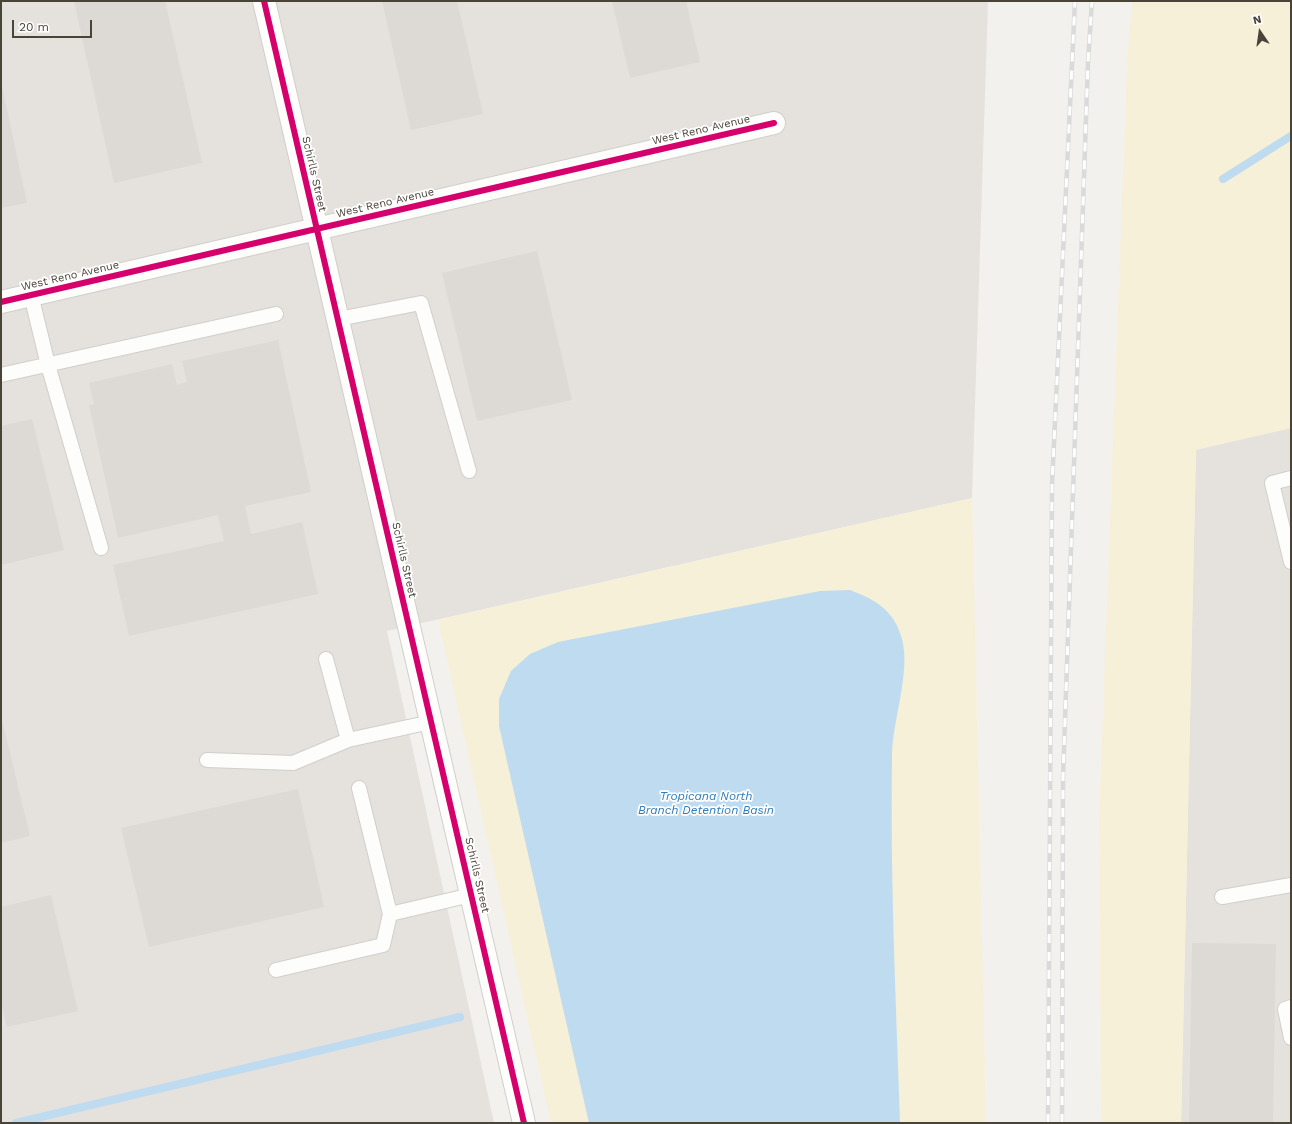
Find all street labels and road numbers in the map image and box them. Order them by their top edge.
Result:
street label: West Reno Avenue [651,112,751,148]
street label: Schirlls Street [299,135,329,213]
street label: West Reno Avenue [335,185,435,221]
street label: West Reno Avenue [20,258,120,294]
street label: Schirlls Street [389,521,419,599]
street label: Schirlls Street [462,836,492,914]

